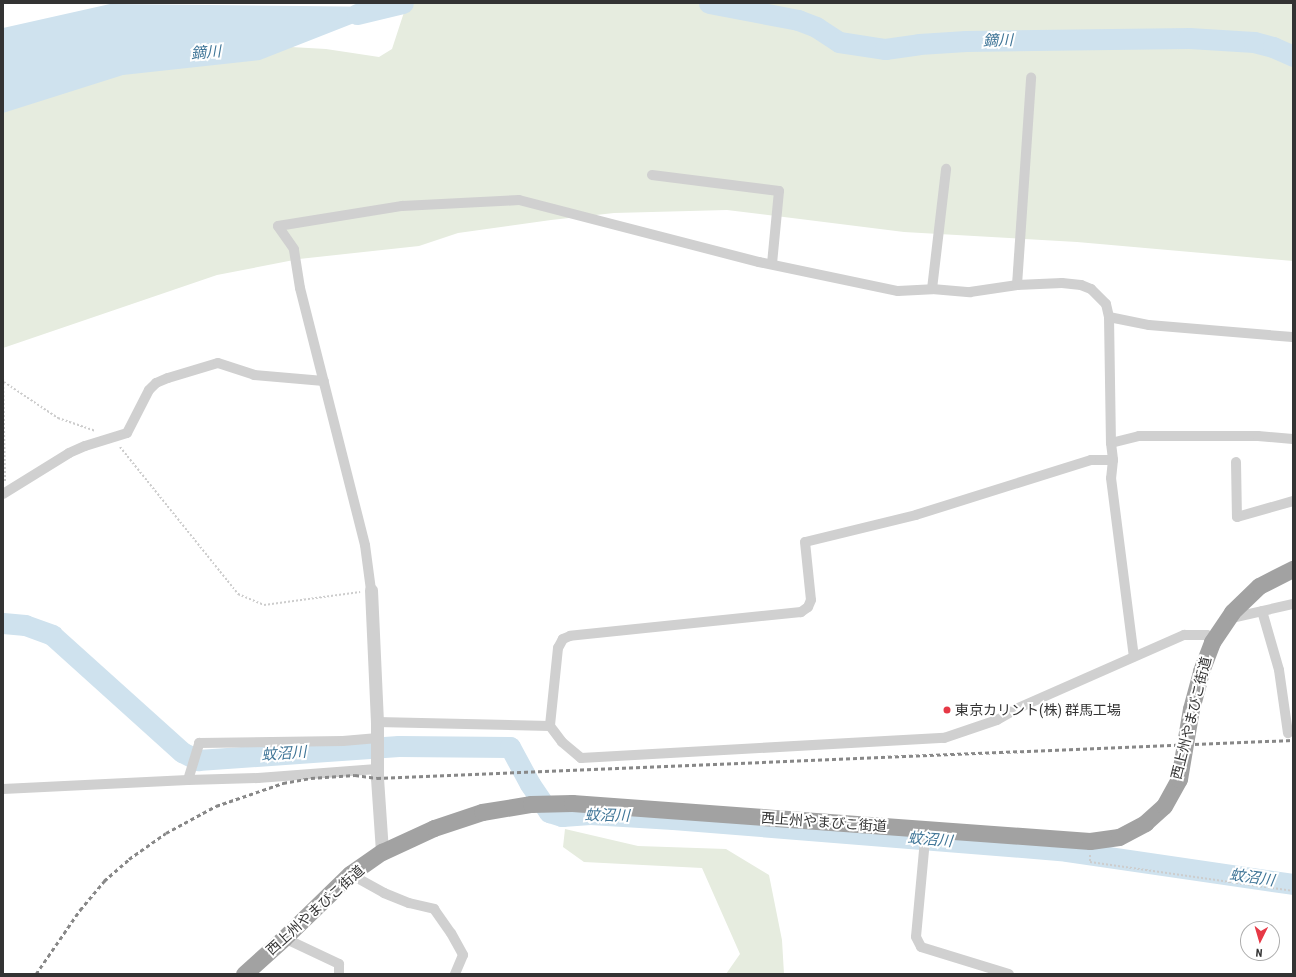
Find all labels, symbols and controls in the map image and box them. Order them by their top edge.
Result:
water label: 鏑川 [983,32,1013,50]
water label: 鏑川 [190,43,222,63]
street label: 西上州やまびこ街道 [1168,655,1214,781]
place label: 東京カリント(株) 群馬工場 [955,702,1121,718]
marker: 東京カリント(株) 群馬工場 [942,705,952,715]
water label: 蚊沼川 [261,743,307,765]
water label: 蚊沼川 [584,807,630,825]
street label: 西上州やまびこ街道 [761,809,887,835]
water label: 蚊沼川 [907,829,953,851]
street label: 西上州やまびこ街道 [263,862,367,958]
water label: 蚊沼川 [1228,866,1276,890]
north arrow [1240,921,1280,961]
text: N [1255,946,1263,959]

